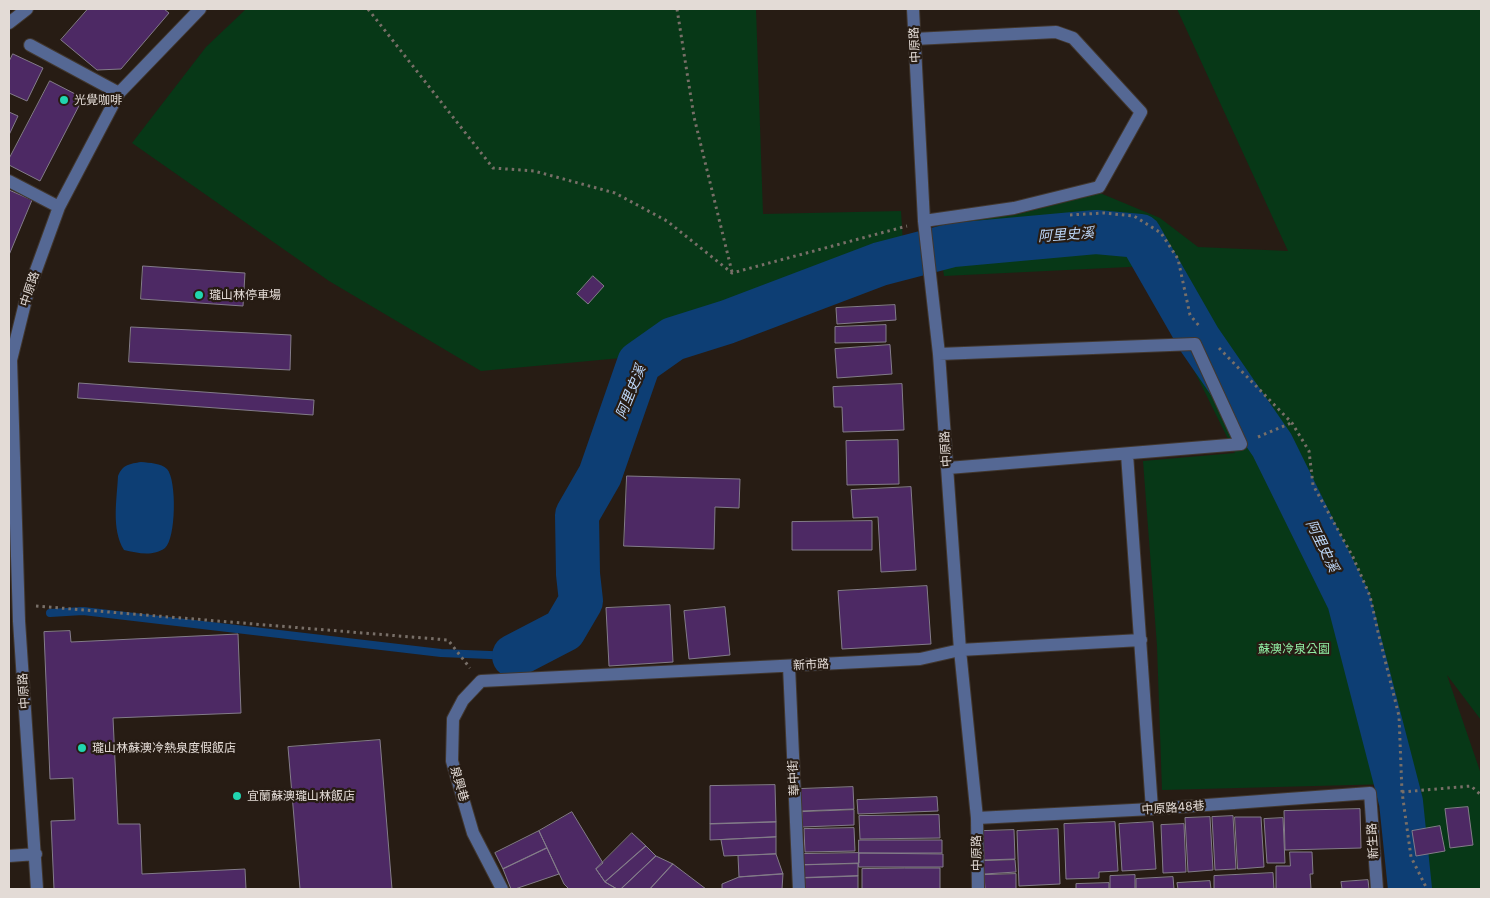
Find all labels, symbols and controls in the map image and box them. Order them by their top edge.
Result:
street label: 中原路 [907,27,923,63]
place label: 光覺咖啡 [74,93,122,107]
marker: 光覺咖啡 [58,94,70,106]
water label: 阿里史溪 [1037,225,1095,245]
street label: 中原路 [18,270,42,308]
place label: 瓏山林停車場 [209,288,281,302]
marker: 瓏山林停車場 [193,289,205,301]
water label: 阿里史溪 [613,363,649,421]
street label: 中原路 [938,431,954,467]
water label: 阿里史溪 [1302,517,1342,575]
park label: 蘇澳冷泉公園 [1258,642,1330,656]
street label: 新市路 [793,657,829,673]
street label: 中原路 [16,673,32,709]
place label: 瓏山林蘇澳冷熱泉度假飯店 [92,741,236,755]
marker: 瓏山林蘇澳冷熱泉度假飯店 [76,742,88,754]
street label: 華中街 [786,760,802,796]
street label: 泉興巷 [447,765,471,803]
place label: 宜蘭蘇澳瓏山林飯店 [247,789,355,803]
marker: 宜蘭蘇澳瓏山林飯店 [231,790,243,802]
street label: 中原路48巷 [1141,799,1205,817]
street label: 新生路 [1365,823,1381,859]
street label: 中原路 [969,835,985,871]

